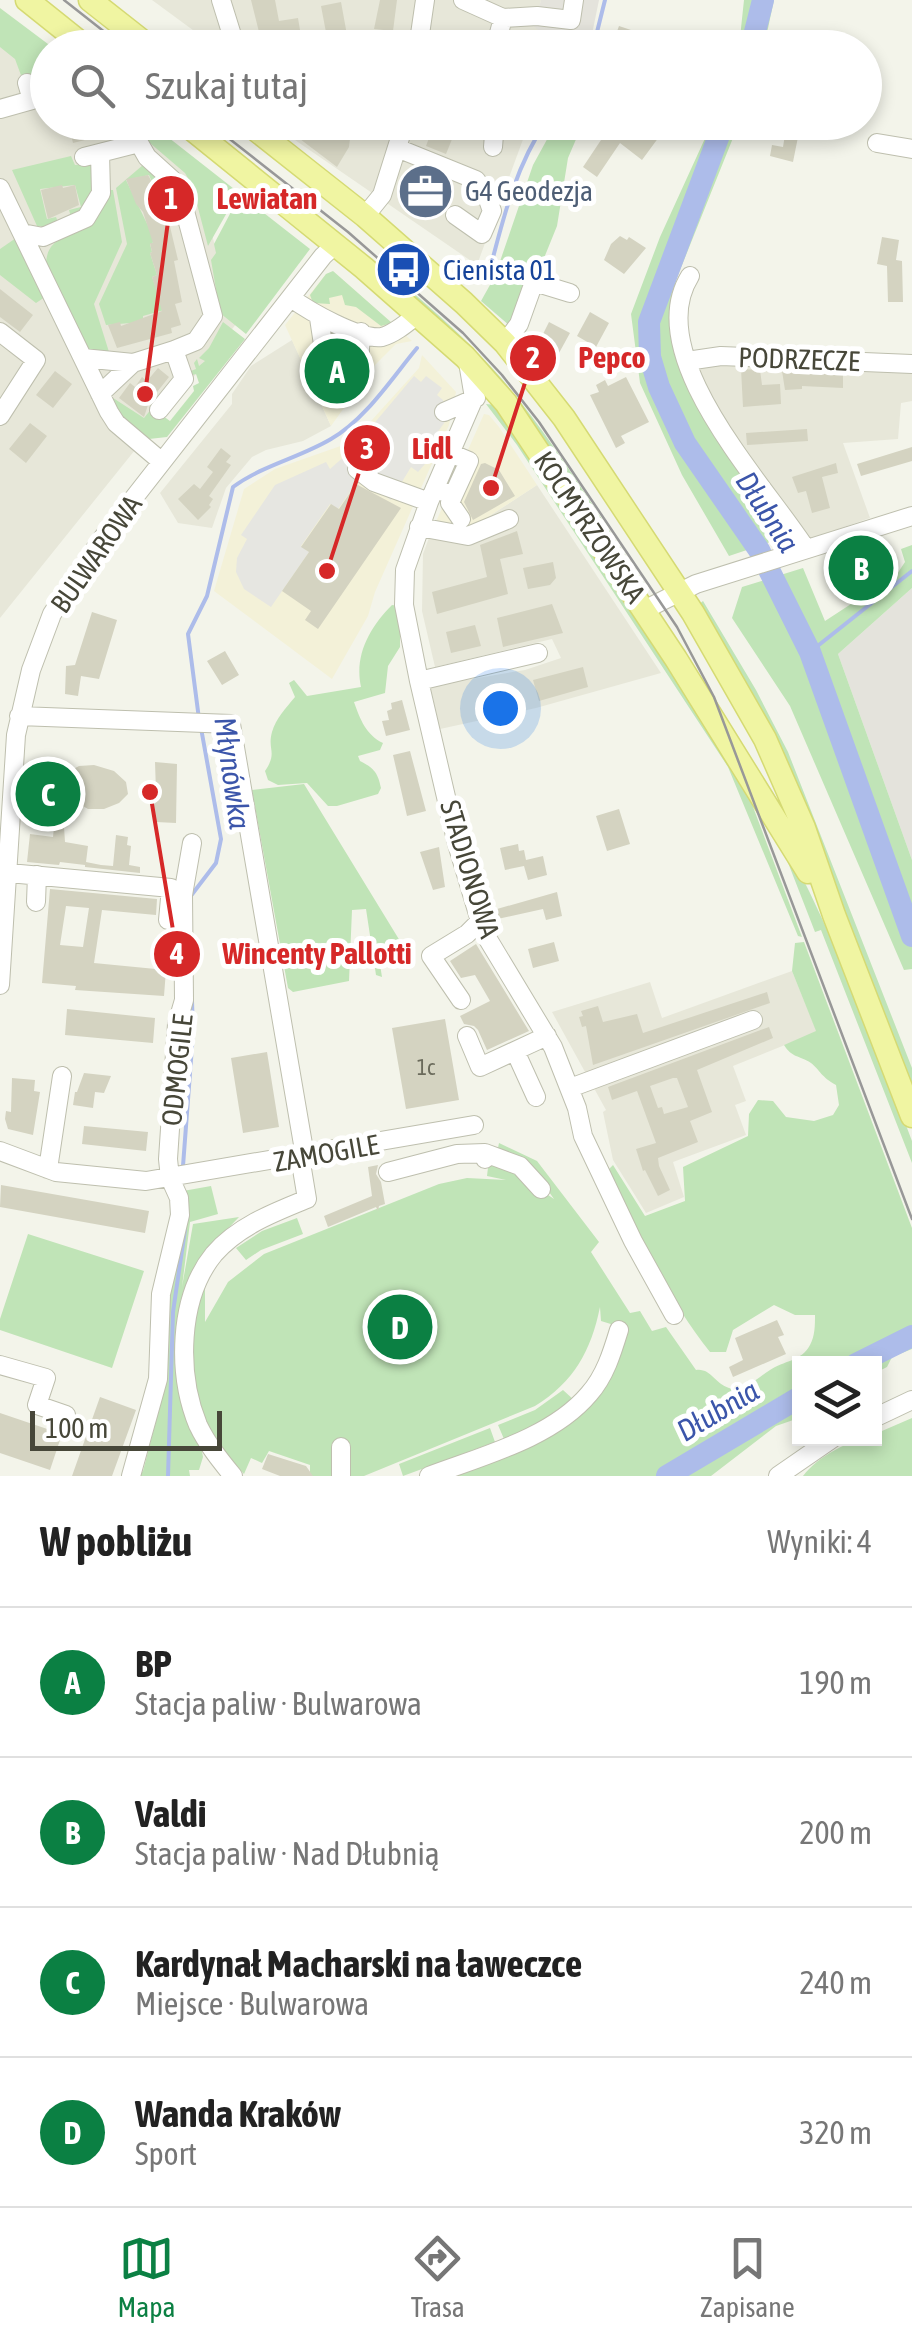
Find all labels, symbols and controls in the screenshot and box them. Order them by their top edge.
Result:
search box [30,30,882,140]
icon: search [65,58,120,113]
text: Szukaj tutaj [145,64,308,107]
office icon: G4 Geodezja [396,161,456,221]
callout: Lewiatan [146,169,337,229]
place label: G4 Geodezja [465,175,593,207]
text: 1 [164,181,178,215]
text: Lewiatan [217,181,317,215]
bus stop icon: Cienista 01 [374,240,434,300]
place label: Cienista 01 [443,254,556,286]
callout: Pepco [508,328,666,388]
pin: A [304,334,370,408]
text: 2 [526,340,540,374]
text: Pepco [578,340,646,374]
street label: PODRZECZE [738,341,860,377]
callout: Lidl [342,418,473,478]
text: 3 [360,431,374,465]
text: Lidl [412,431,453,465]
street label: KOCMYRZOWSKA [528,445,652,609]
water label: Dłubnia [729,465,806,558]
street label: BULWAROWA [44,489,148,619]
pin: B [828,530,894,606]
your location [475,683,526,734]
water label: Młynówka [208,715,258,831]
pin: C [15,756,80,832]
street label: STADIONOWA [434,796,506,942]
callout: Wincenty Pallotti [152,924,432,984]
text: 4 [169,936,184,970]
text: Wincenty Pallotti [221,936,412,970]
street label: ODMOGILE [155,1013,199,1127]
house number: 1c [417,1054,436,1080]
street label: ZAMOGILE [271,1128,381,1178]
pin: D [368,1290,432,1364]
map controls [792,1356,882,1446]
button: layers [792,1356,882,1446]
water label: Dłubnia [671,1373,764,1448]
scale bar [30,1406,222,1450]
text: 100 m [45,1412,108,1444]
text: W pobliżu [40,1517,192,1565]
text: Wyniki: 4 [767,1523,872,1560]
text: BP [135,1642,172,1685]
text: A [65,1664,80,1701]
text: 190 m [799,1664,872,1701]
text: Stacja paliw · Bulwarowa [135,1685,422,1722]
text: Valdi [135,1792,207,1835]
text: B [65,1814,80,1851]
text: 200 m [799,1814,872,1851]
text: Stacja paliw · Nad Dłubnią [135,1835,440,1872]
text: Kardynał Macharski na ławeczce [135,1942,582,1985]
text: C [65,1964,80,2001]
text: 240 m [799,1964,872,2001]
text: Miejsce · Bulwarowa [135,1985,369,2022]
text: Wanda Kraków [135,2092,341,2135]
text: D [64,2114,81,2151]
text: 320 m [799,2114,872,2151]
text: Sport [135,2135,197,2172]
tab: Mapa [117,2231,175,2323]
tab: Trasa [410,2231,465,2323]
tab: Zapisane [700,2231,795,2323]

